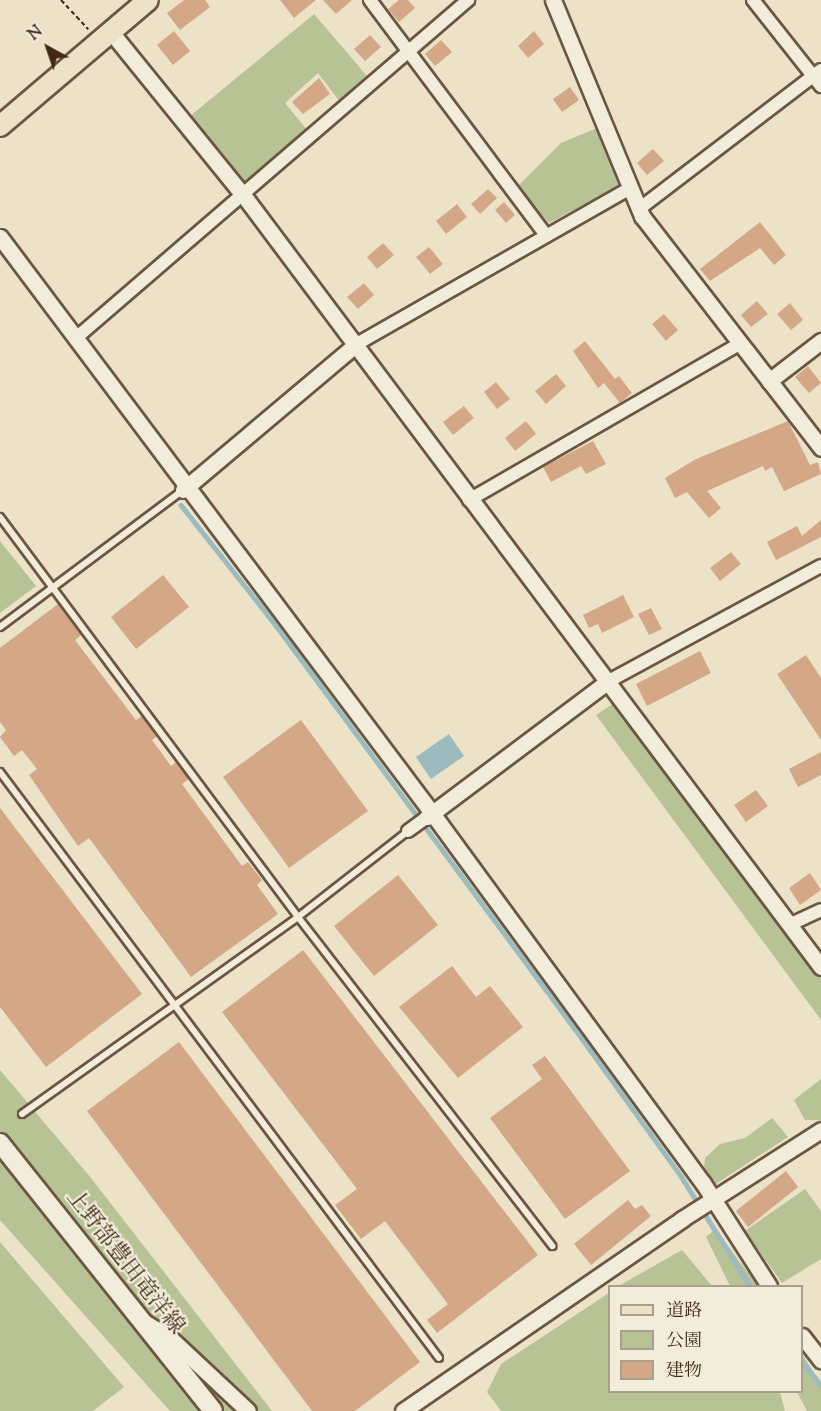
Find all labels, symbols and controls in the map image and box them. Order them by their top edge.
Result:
north arrow [18,18,78,78]
text: N [24,21,48,47]
street label: 上野部豊田竜洋線 [59,1186,189,1340]
legend [608,1285,803,1393]
text: 道路 [666,1299,702,1325]
text: 公園 [666,1329,702,1355]
text: 建物 [666,1359,702,1385]

